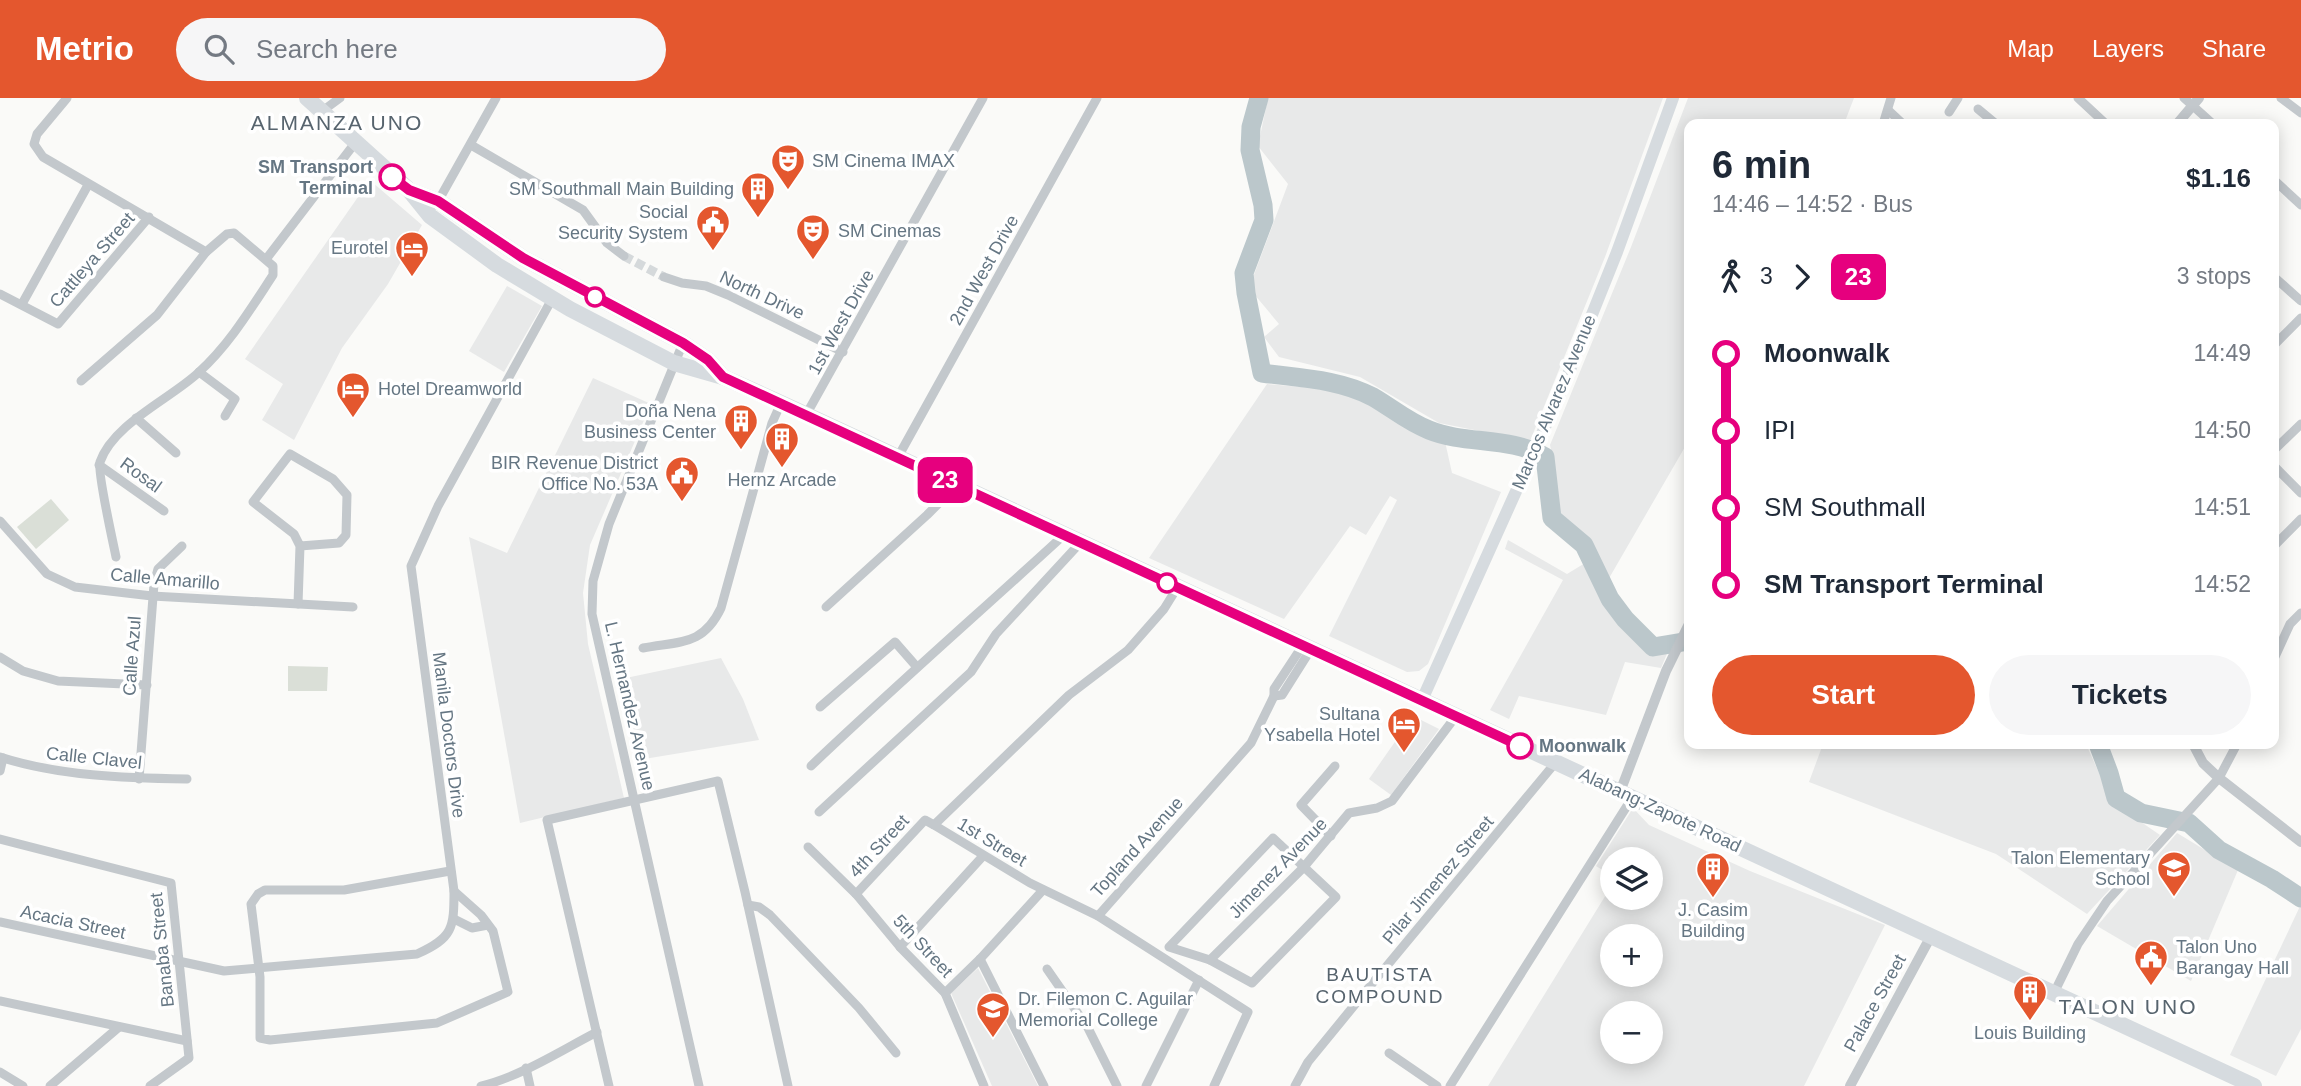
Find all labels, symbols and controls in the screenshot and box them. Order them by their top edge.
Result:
search box [176,18,666,81]
text: Metrio [35,30,134,67]
icon: search [200,30,238,68]
text: Search here [256,34,398,64]
text: Map [2007,35,2054,62]
text: Layers [2092,35,2164,62]
text: Share [2202,35,2266,62]
district label: ALMANZA UNO [251,111,423,134]
theatre icon: SM Cinema IMAX [769,142,807,191]
text: 6 min [1712,144,1811,186]
place label: SM Cinema IMAX [812,151,955,171]
place label: SM Transport Terminal [258,157,373,198]
text: $1.16 [2186,163,2251,193]
marker: SM Transport Terminal [379,164,405,190]
building icon: SM Southmall Main Building [739,170,777,219]
place label: SM Southmall Main Building [509,179,734,199]
text: 14:46 – 14:52 · Bus [1712,191,1913,217]
place label: Social Security System [558,202,688,243]
public building icon: Social Security System [694,203,732,252]
street label: Cattleya Street [45,209,139,311]
street label: 2nd West Drive [946,211,1022,329]
theatre icon: SM Cinemas [794,212,832,261]
place label: SM Cinemas [838,221,941,241]
hotel icon: Eurotel [393,229,431,278]
place label: Eurotel [331,238,388,258]
icon: walk [1712,258,1750,296]
icon: forward [1783,258,1821,296]
text: 3 [1760,263,1773,289]
text: 23 [1845,263,1872,290]
text: 3 stops [2177,263,2251,289]
street label: 1st West Drive [804,266,878,378]
street label: North Drive [717,267,807,323]
unlabelled marker [585,287,605,307]
street label: Marcos Alvarez Avenue [1508,312,1600,492]
text: Moonwalk [1764,338,1890,368]
text: 14:49 [2193,340,2251,366]
hotel icon: Hotel Dreamworld [334,370,372,419]
place label: Hotel Dreamworld [378,379,522,399]
place label: Doña Nena Business Center [584,401,717,442]
building icon: Doña Nena Business Center [722,402,760,451]
text: IPI [1764,415,1796,445]
text: 14:50 [2193,417,2251,443]
building icon: Hernz Arcade [763,420,801,469]
street label: Rosal [117,453,165,497]
place label: BIR Revenue District Office No. 53A [491,453,658,494]
public building icon: BIR Revenue District Office No. 53A [663,454,701,503]
line badge: 23 [914,457,976,503]
text: 23 [932,466,958,493]
place label: Hernz Arcade [727,470,837,490]
text: SM Southmall [1764,492,1926,522]
text: 14:51 [2193,494,2251,520]
street label: Calle Amarillo [109,564,221,594]
text: SM Transport Terminal [1764,569,2044,599]
text: 14:52 [2193,571,2251,597]
unlabelled marker [1157,573,1177,593]
street label: Calle Azul [119,615,145,697]
street label: L. Hernandez Avenue [601,620,659,792]
street label: Manila Doctors Drive [429,651,469,819]
button: Start [1712,655,1975,735]
button: Tickets [1989,655,2251,735]
place label: Sultana Ysabella Hotel [1264,704,1381,745]
hotel icon: Sultana Ysabella Hotel [1385,705,1423,754]
marker: Moonwalk [1507,733,1533,759]
place label: Moonwalk [1539,736,1627,756]
street label: Calle Clavel [45,743,143,773]
street label: Alabang-Zapote Road [1576,764,1744,856]
street label: Topland Avenue [1087,793,1187,901]
street label: 4th Street [845,811,913,881]
street label: Pilar Jimenez Street [1379,812,1497,948]
street label: 1st Street [954,814,1030,870]
street label: Jimenez Avenue [1225,814,1331,922]
map controls [1600,847,1663,1064]
button: layers [1600,847,1663,910]
place label: Talon Elementary School [2011,848,2150,889]
school or university icon: Talon Elementary School [2155,849,2193,898]
building icon: J. Casim Building [1694,850,1732,899]
street label: Banaba Street [146,892,178,1008]
place label: J. Casim Building [1678,900,1748,941]
street label: Acacia Street [19,901,127,943]
street label: 5th Street [889,911,957,981]
button: + [1600,924,1663,987]
place label: Talon Uno Barangay Hall [2176,937,2289,978]
public building icon: Talon Uno Barangay Hall [2132,938,2170,987]
street label: Palace Street [1840,951,1910,1055]
district label: BAUTISTA COMPOUND [1316,964,1444,1007]
building icon: Louis Building [2011,973,2049,1022]
place label: Dr. Filemon C. Aguilar Memorial College [1018,989,1193,1030]
school or university icon: Dr. Filemon C. Aguilar Memorial College [974,990,1012,1039]
district label: TALON UNO [2059,995,2197,1018]
button: − [1600,1001,1663,1064]
place label: Louis Building [1974,1023,2086,1043]

